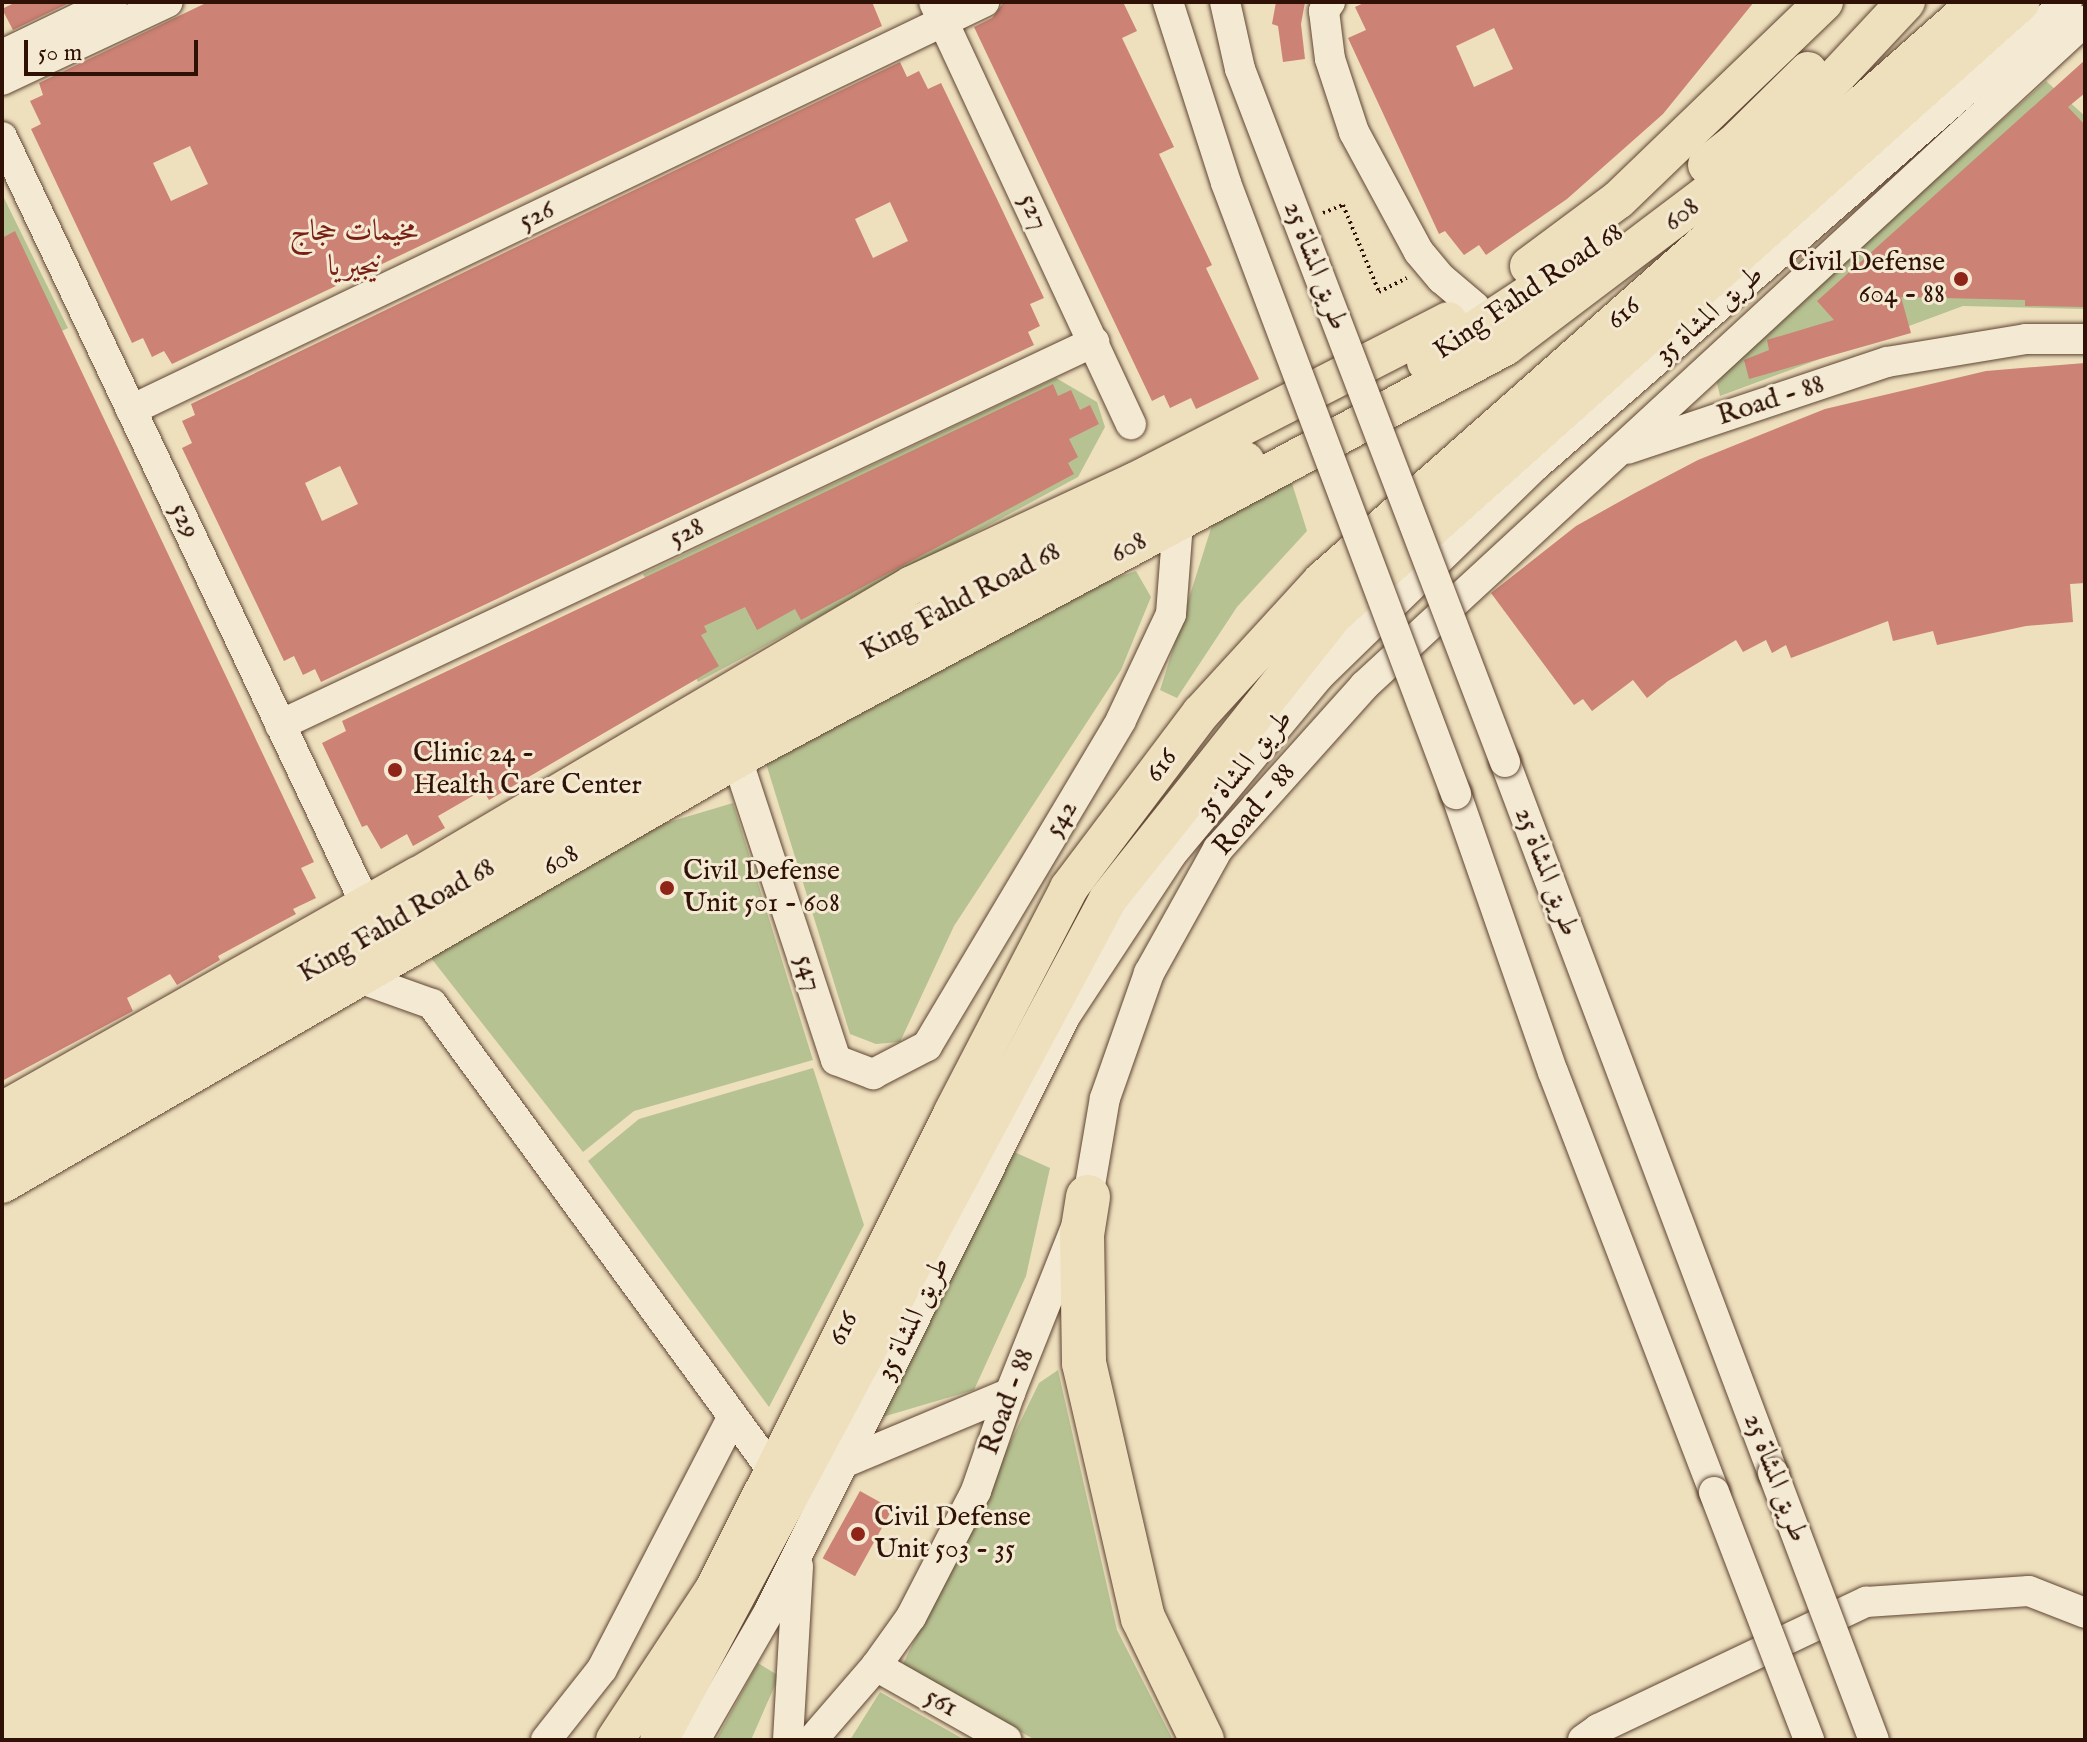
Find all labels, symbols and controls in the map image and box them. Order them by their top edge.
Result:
scale bar [28,24,202,74]
text: 50 m [38,38,82,69]
street label: 527 [1010,189,1056,235]
street label: 608 [1657,191,1707,239]
street label: 526 [514,193,560,239]
street label: طريق المشاة 25 [1275,197,1355,335]
district label: مخيمات حجاج نيجيريا [290,214,418,284]
street label: King Fahd Road 68 [1428,216,1630,368]
place label: Civil Defense 604 - 88 [1788,246,1945,312]
street label: طريق المشاة 35 [1649,259,1771,371]
marker: Civil Defense 604 - 88 [1952,270,1970,288]
street label: 616 [1600,290,1648,338]
street label: Road - 88 [1713,368,1829,434]
street label: 529 [161,498,207,544]
street label: 528 [664,511,710,555]
street label: 608 [1105,525,1153,571]
street label: King Fahd Road 68 [855,535,1067,669]
street label: طريق المشاة 35 [1189,703,1301,827]
place label: Clinic 24 - Health Care Center [413,737,642,803]
street label: 616 [1138,742,1186,790]
street label: Road - 88 [1207,757,1303,863]
marker: Clinic 24 - Health Care Center [384,759,406,781]
street label: 542 [1038,795,1086,843]
street label: طريق المشاة 25 [1506,803,1586,941]
street label: 608 [537,837,585,885]
street label: King Fahd Road 68 [293,851,501,991]
place label: Civil Defense Unit 501 - 608 [683,855,840,921]
marker: Civil Defense Unit 501 - 608 [658,879,676,897]
street label: 547 [786,951,830,995]
street label: طريق المشاة 35 [870,1252,958,1386]
street label: 616 [821,1306,867,1352]
street label: Road - 88 [973,1344,1043,1460]
street label: طريق المشاة 25 [1735,1409,1815,1547]
place label: Civil Defense Unit 503 - 35 [874,1501,1031,1567]
marker: Civil Defense Unit 503 - 35 [849,1525,867,1543]
street label: 561 [919,1681,963,1725]

